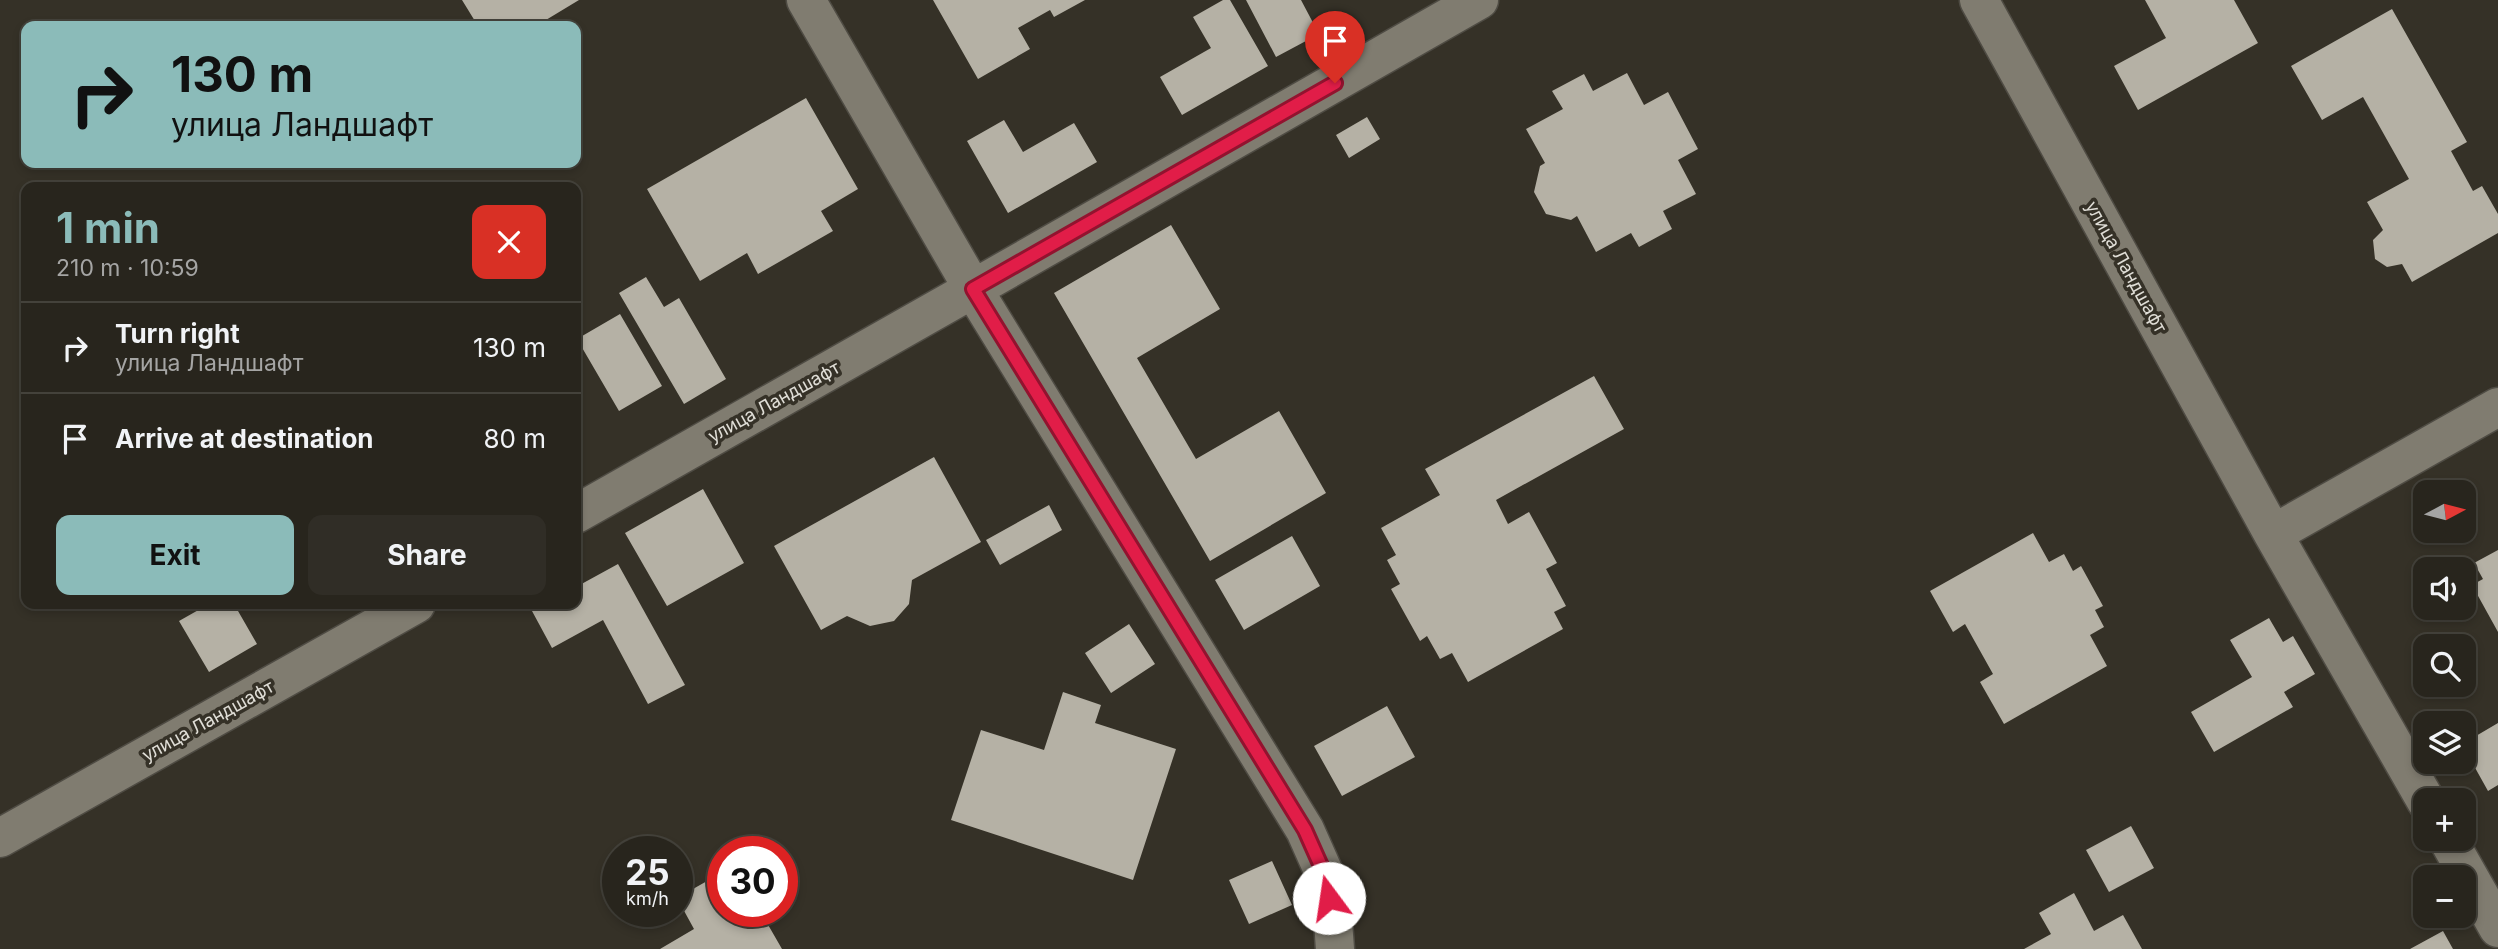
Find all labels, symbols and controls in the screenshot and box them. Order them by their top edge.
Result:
pin [1305,11,1365,83]
icon: arrive [1316,22,1354,60]
text: 130 m [171,45,313,104]
icon: right [56,49,147,140]
text: улица Ландшафт [171,105,433,144]
street label: улица Ландшафт [2082,197,2172,337]
text: 1 min [56,202,160,253]
button: close [472,205,546,279]
text: 210 m · 10:59 [56,254,199,282]
text: Turn right [115,318,240,349]
icon: right [56,329,94,367]
text: 130 m [473,332,546,363]
text: улица Ландшафт [115,349,303,377]
street label: улица Ландшафт [704,356,844,446]
icon: arrive [56,420,94,458]
text: Arrive at destination [115,423,374,454]
text: 80 m [483,423,546,454]
north arrow [2413,480,2476,542]
map controls [2413,480,2476,928]
button: Exit [56,515,294,595]
button: Share [308,515,546,595]
button: sound [2413,557,2476,620]
button: search [2413,634,2476,697]
street label: улица Ландшафт [138,675,278,765]
button: layers [2413,711,2476,774]
button: + [2413,788,2476,851]
speed limit sign: 30 [707,836,798,927]
text: 25 [625,851,670,893]
position arrow [1292,861,1366,935]
button: − [2413,865,2476,928]
text: km/h [626,888,669,909]

